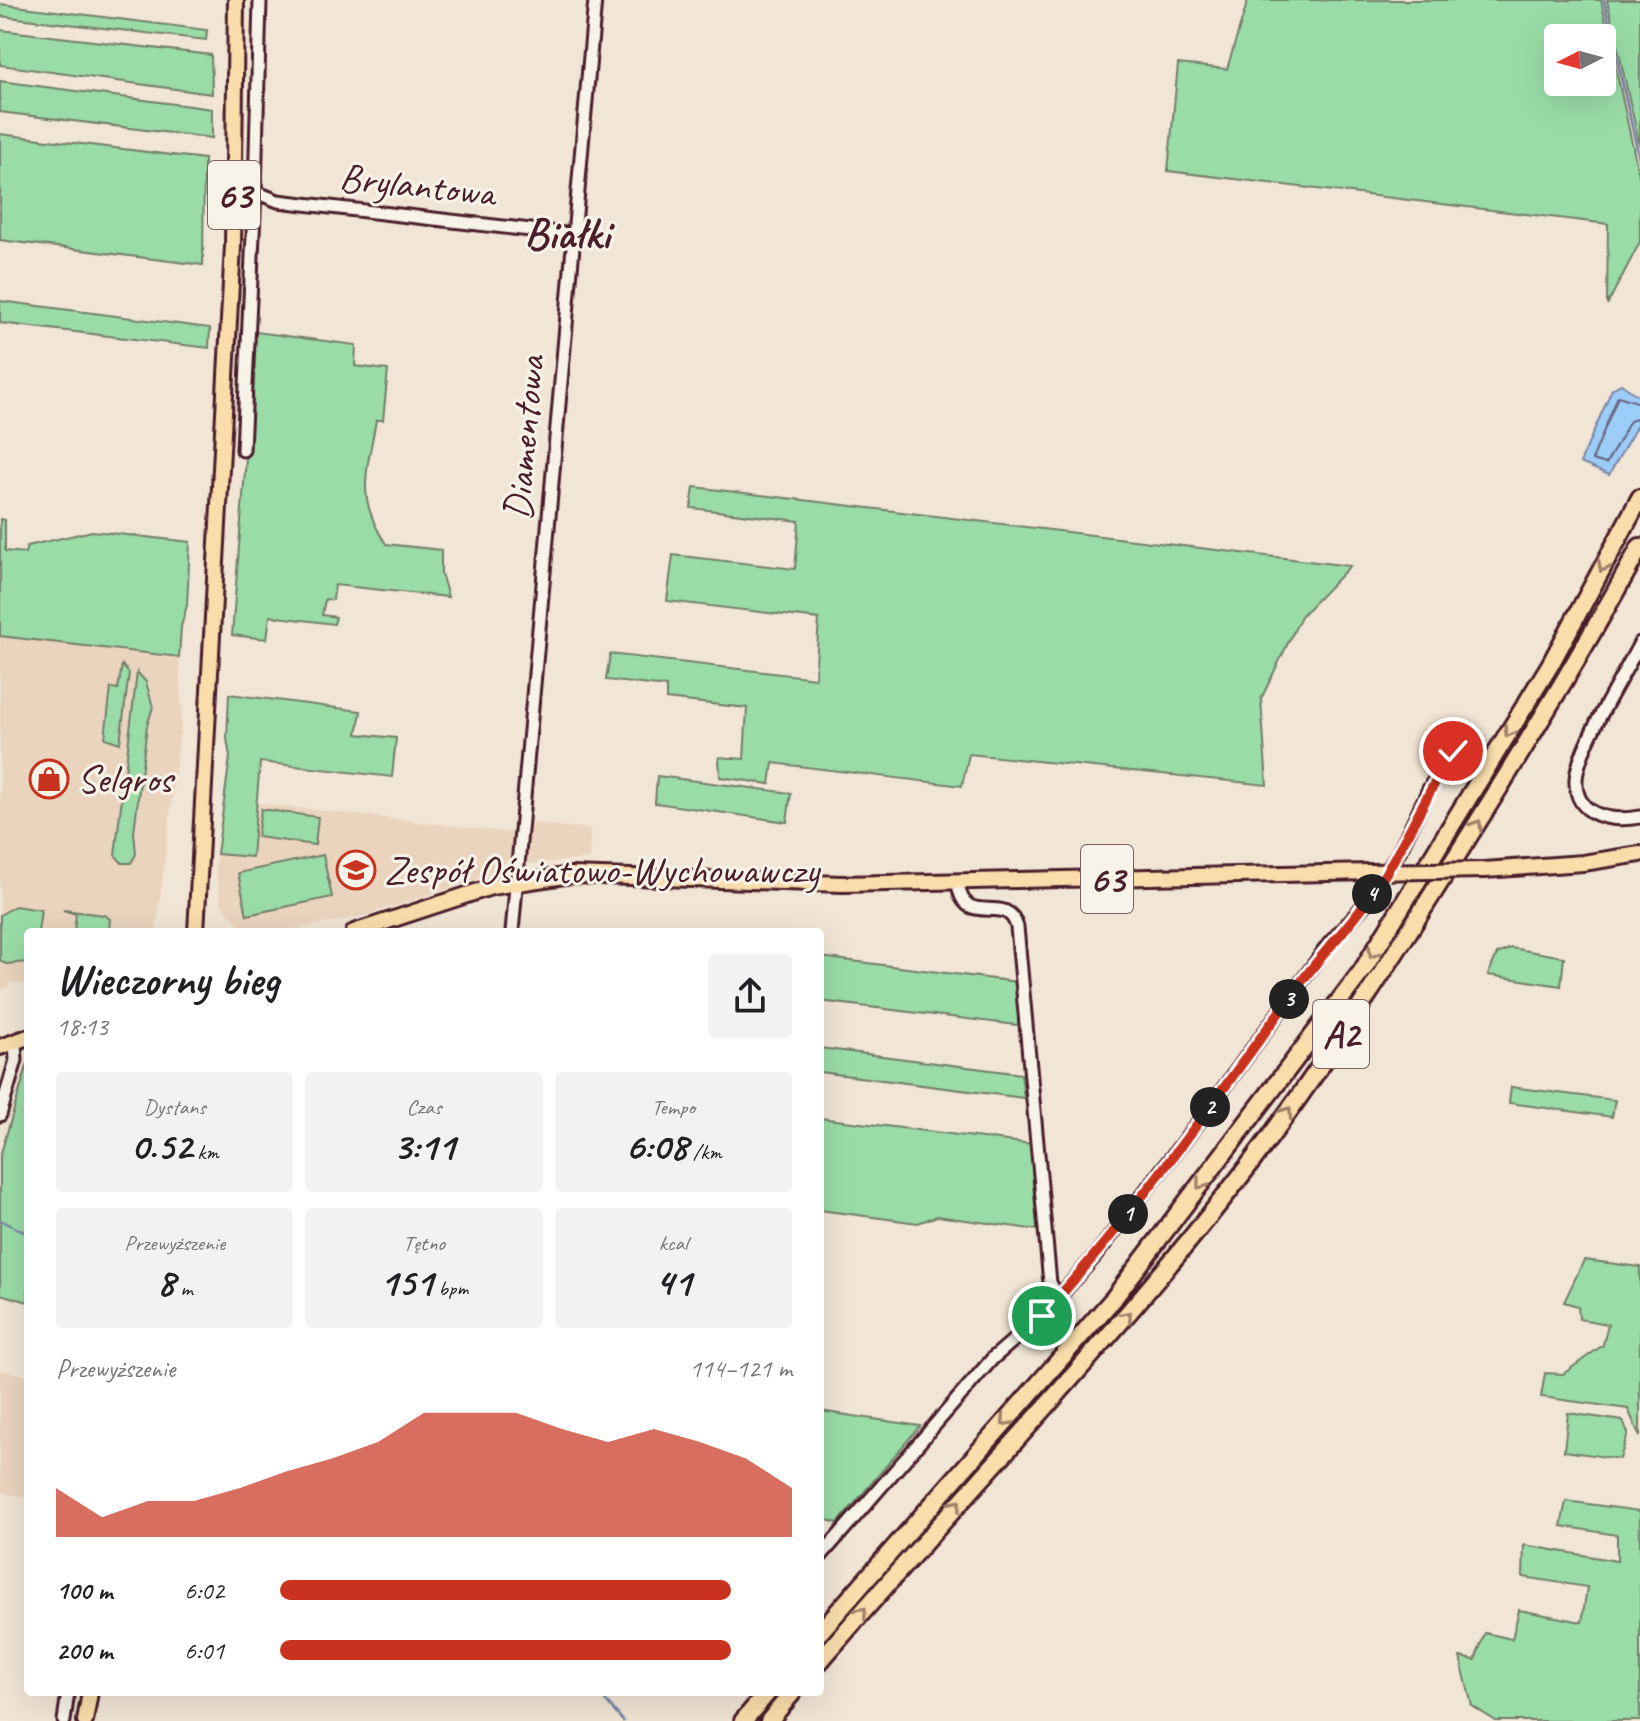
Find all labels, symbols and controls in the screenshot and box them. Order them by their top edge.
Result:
north arrow [1544,24,1616,96]
map controls [1544,24,1616,96]
street label: Brylantowa [337,152,501,218]
road number: 63 [208,161,260,229]
district label: Białki [524,206,615,261]
street label: Diamentowa [492,351,556,522]
one-way arrow [1598,558,1613,573]
pin [1419,717,1487,785]
one-way arrow [1504,723,1519,738]
icon: check [1431,729,1475,773]
place label: Selgros [77,754,176,804]
shop icon: Selgros [28,758,70,800]
one-way arrow [1467,819,1482,834]
place label: Zespół Oświatowo-Wychowawczy [384,845,821,895]
road number: 63 [1081,845,1133,913]
school or university icon: Zespół Oświatowo-Wychowawczy [335,849,377,891]
pin: 4 [1352,874,1392,914]
text: 4 [1367,880,1377,908]
one-way arrow [1367,944,1382,959]
text: Wieczorny bieg [56,952,279,1007]
button: share [708,954,792,1038]
pin: 3 [1269,979,1309,1019]
text: 3 [1284,985,1294,1013]
road number: A2 [1313,1000,1369,1068]
text: 18:13 [56,1010,108,1043]
pin: 2 [1190,1087,1230,1127]
text: Dystans [144,1093,206,1121]
text: Czas [407,1093,441,1121]
text: Tempo [651,1093,695,1121]
text: 2 [1205,1093,1215,1121]
one-way arrow [1277,1106,1292,1120]
text: 0.52 [131,1121,192,1171]
text: 3:11 [393,1121,455,1171]
text: 6:08 [625,1121,688,1171]
text: km [192,1138,219,1166]
text: /km [688,1138,722,1166]
one-way arrow [1196,1175,1211,1189]
pin: 1 [1108,1194,1148,1234]
text: 1 [1123,1200,1133,1228]
text: Przewyższenie [124,1229,225,1257]
text: Tętno [403,1229,445,1257]
text: kcal [659,1229,688,1257]
text: 8 [157,1257,175,1307]
text: 151 [380,1257,433,1307]
text: 41 [655,1257,691,1307]
text: m [175,1274,192,1302]
text: bpm [433,1274,468,1302]
pin [1008,1282,1076,1350]
icon: arrive [1020,1294,1064,1338]
one-way arrow [1117,1311,1131,1326]
text: Przewyższenie [56,1352,175,1385]
text: 114–121 m [689,1352,792,1385]
one-way arrow [1001,1412,1015,1427]
one-way arrow [946,1499,960,1514]
text: 100 m [56,1574,112,1607]
text: 6:02 [184,1574,224,1607]
one-way arrow [852,1606,867,1621]
text: 200 m [56,1634,112,1667]
text: 6:01 [184,1634,224,1667]

